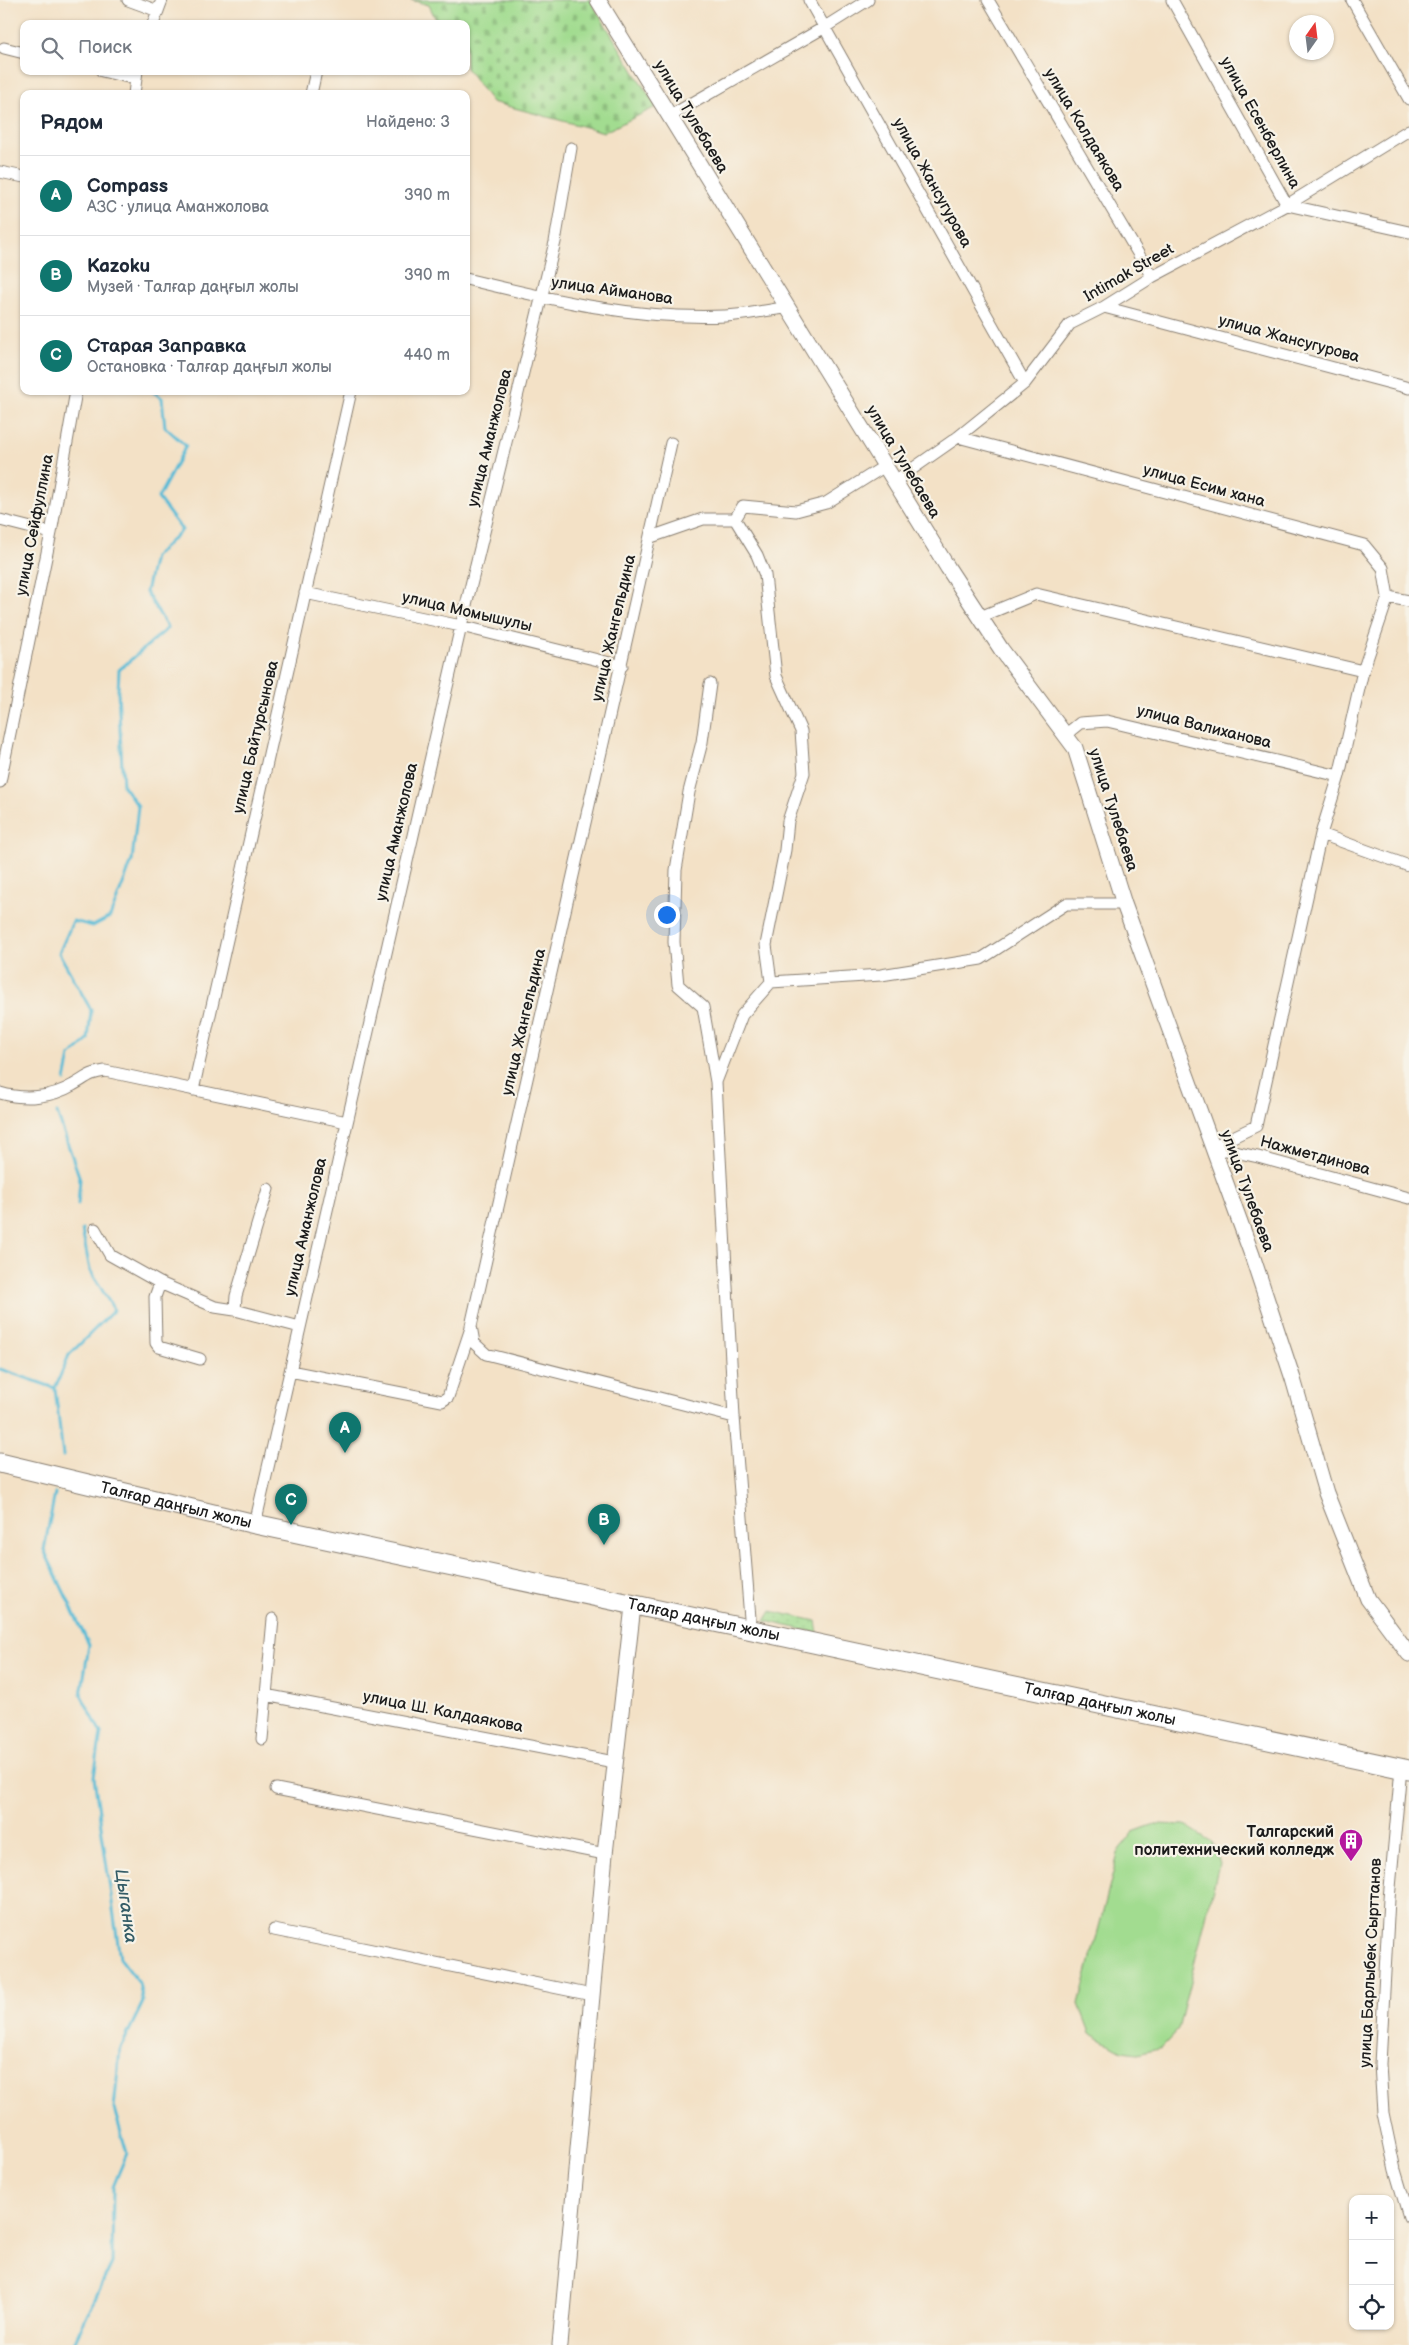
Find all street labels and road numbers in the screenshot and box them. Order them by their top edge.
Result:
street label: улица Есенберлина [1216,54,1304,193]
street label: улица Тулебаева [650,57,732,177]
street label: улица Калдаякова [1040,65,1128,195]
street label: улица Жансугурова [888,115,976,252]
street label: Intimak Street [1081,240,1177,306]
street label: улица Айманова [550,273,675,309]
street label: улица Жансугурова [1216,311,1362,367]
street label: улица Аманжолова [464,366,516,509]
street label: улица Тулебаева [862,402,944,522]
street label: улица Сейфуллина [12,452,58,597]
street label: улица Есим хана [1141,461,1268,512]
street label: улица Жангельдина [588,552,640,703]
street label: улица Момышулы [400,588,534,636]
street label: улица Байтурсынова [229,658,283,815]
street label: улица Валиханова [1135,701,1274,753]
street label: улица Тулебаева [1084,746,1142,874]
street label: улица Аманжолова [372,760,422,903]
street label: улица Жангельдина [498,946,550,1097]
street label: улица Тулебаева [1216,1128,1278,1255]
street label: Нажметдинова [1258,1132,1373,1180]
street label: улица Аманжолова [281,1155,331,1298]
street label: Талғар даңғыл жолы [98,1478,254,1532]
street label: Талғар даңғыл жолы [626,1594,782,1645]
street label: Талғар даңғыл жолы [1022,1679,1178,1730]
street label: улица Ш. Калдаякова [361,1687,525,1737]
street label: улица Барлыбек Сырттанов [1356,1857,1386,2068]

